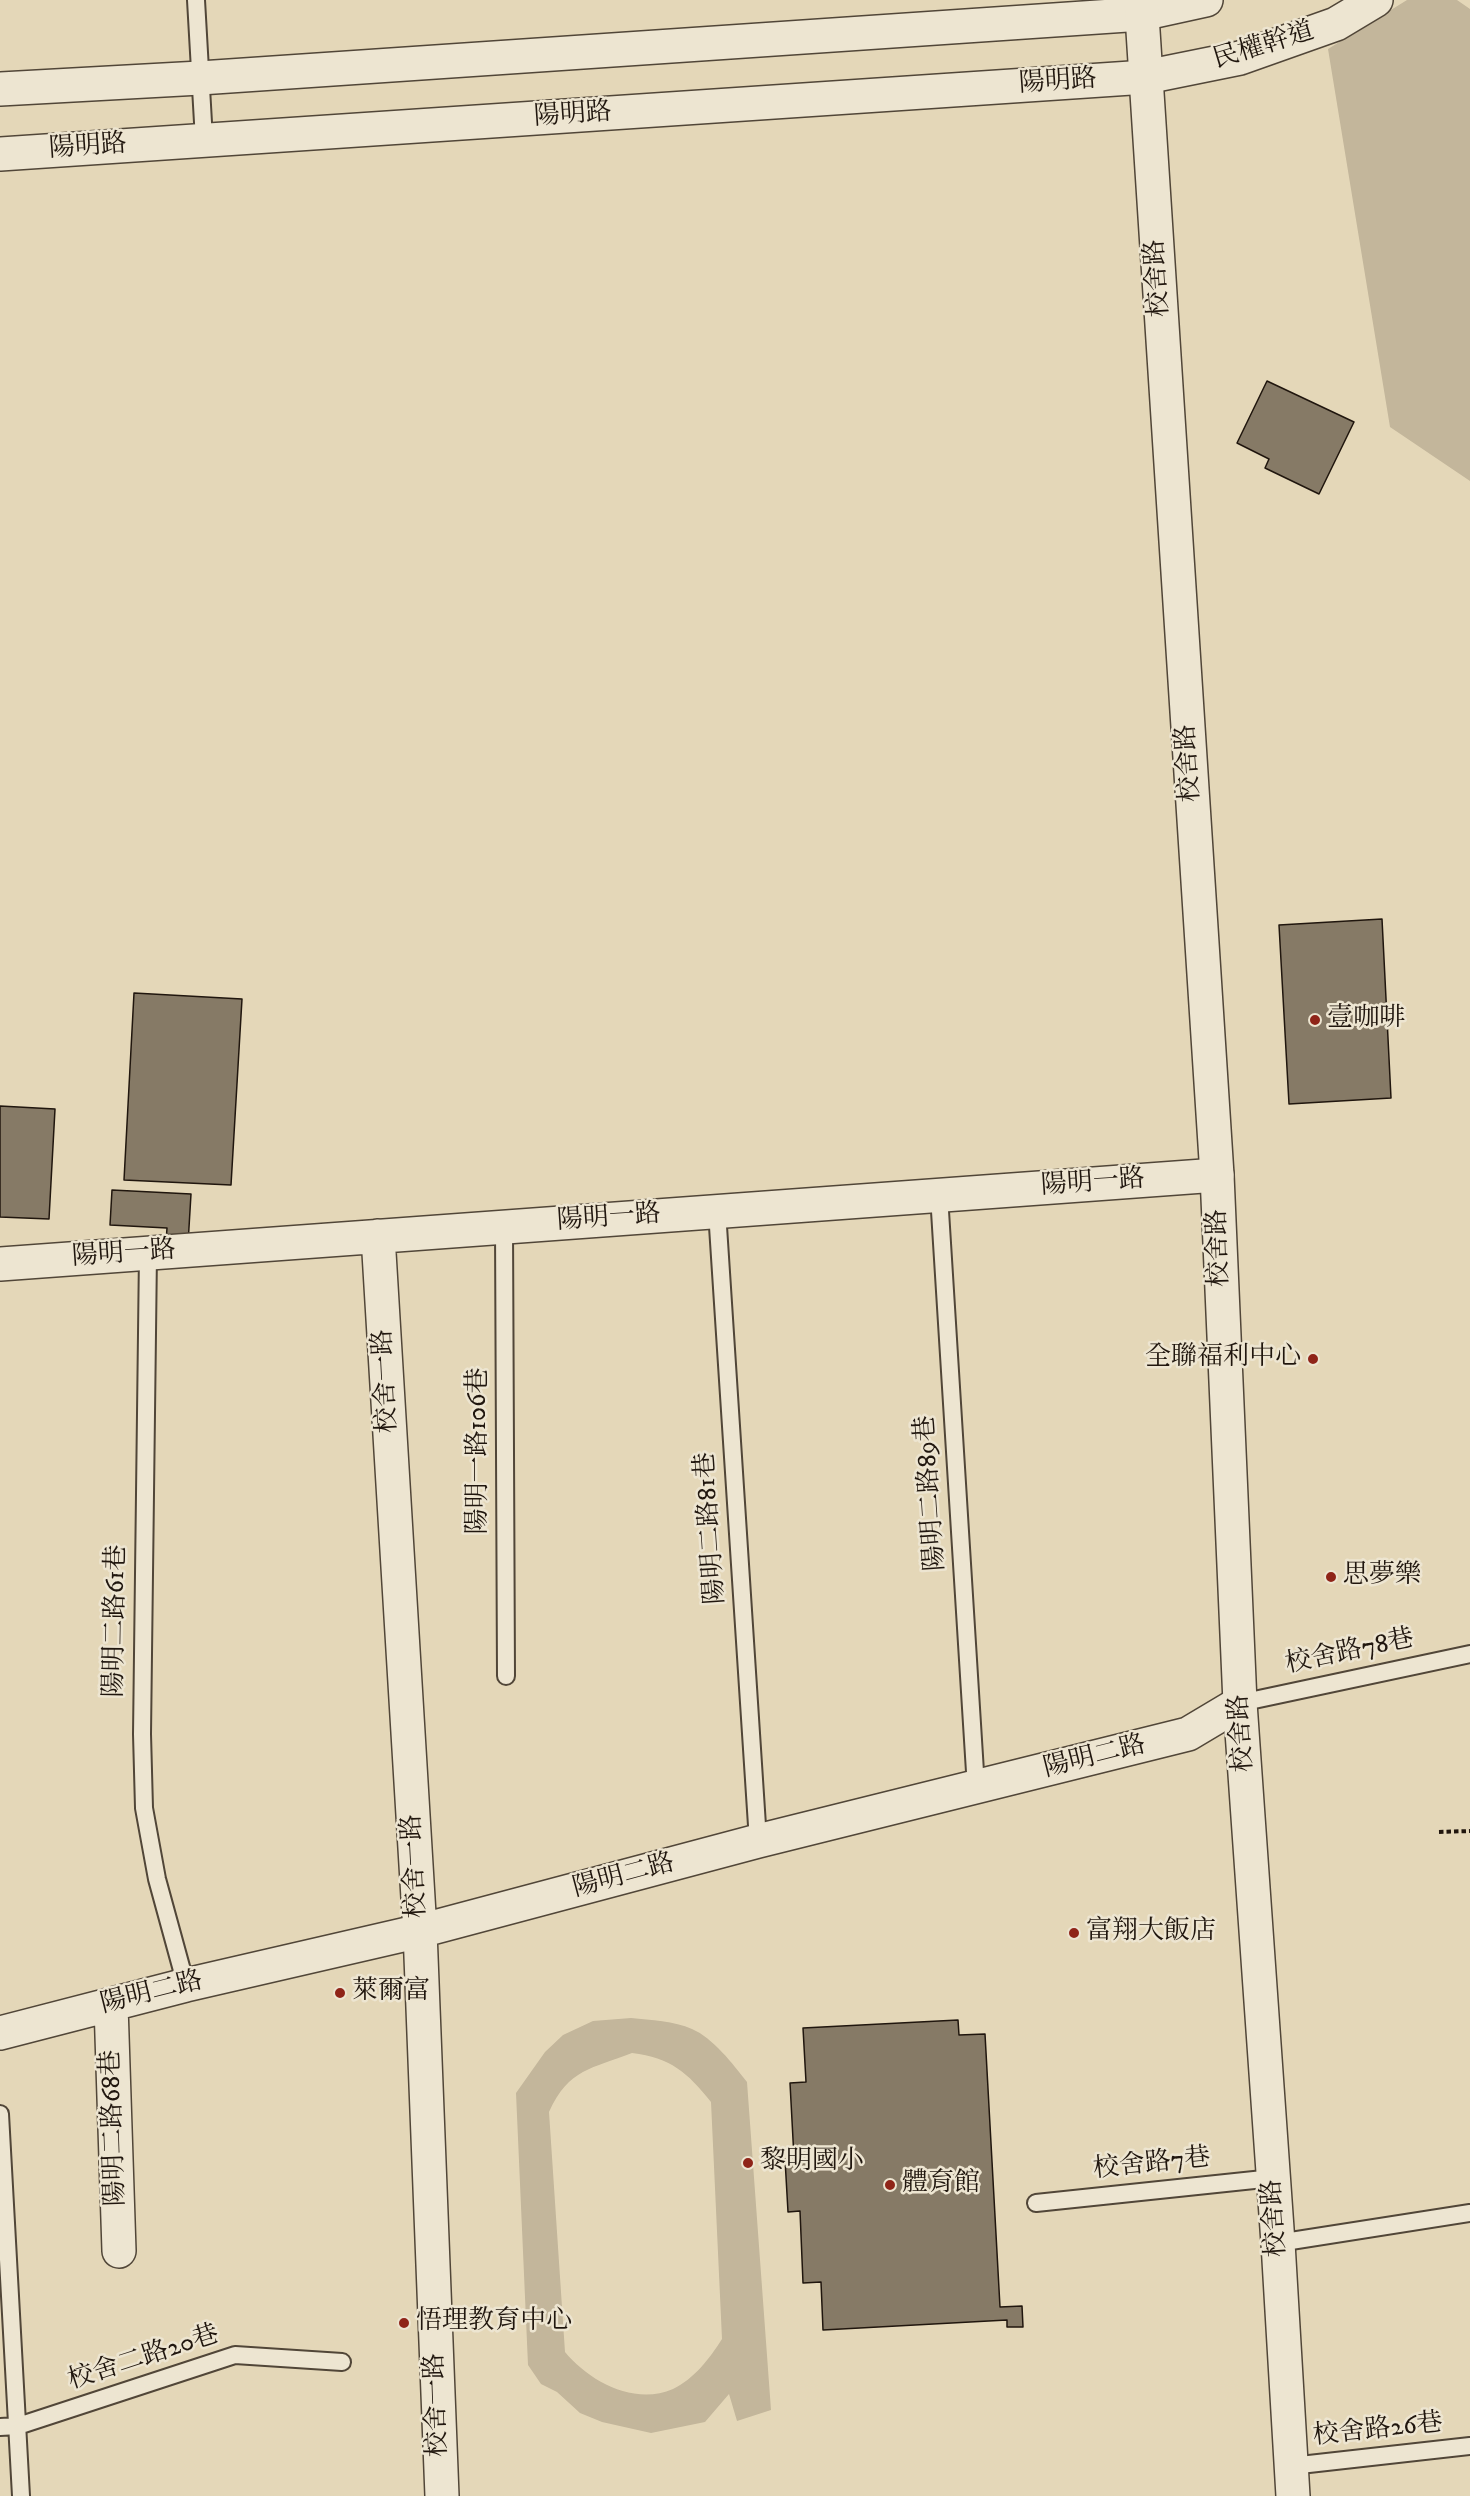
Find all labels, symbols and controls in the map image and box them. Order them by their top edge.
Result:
street label: 民權幹道 [1210,17,1318,77]
street label: 陽明路 [1018,65,1098,101]
street label: 陽明路 [533,98,613,134]
street label: 陽明路 [48,130,128,166]
street label: 校舍路 [1141,238,1177,318]
street label: 校舍路 [1172,723,1208,803]
place label: 壹咖啡 [1327,1004,1405,1036]
marker: 壹咖啡 [1308,1013,1322,1027]
street label: 陽明一路 [1040,1165,1146,1203]
street label: 陽明一路 [556,1200,662,1238]
street label: 校舍路 [1203,1208,1237,1288]
street label: 陽明一路 [71,1236,177,1274]
street label: 校舍一路 [369,1328,405,1434]
place label: 全聯福利中心 [1145,1343,1301,1375]
marker: 全聯福利中心 [1306,1352,1320,1366]
street label: 陽明一路106巷 [464,1368,496,1534]
street label: 陽明二路89巷 [911,1414,953,1572]
street label: 陽明二路81巷 [691,1451,733,1605]
street label: 陽明二路61巷 [100,1544,134,1698]
place label: 思夢樂 [1343,1561,1421,1593]
marker: 思夢樂 [1324,1570,1338,1584]
street label: 校舍路78巷 [1283,1624,1417,1682]
street label: 校舍路 [1225,1693,1261,1773]
street label: 陽明二路 [1041,1730,1149,1786]
street label: 校舍一路 [398,1813,434,1919]
street label: 陽明二路 [570,1848,678,1906]
place label: 富翔大飯店 [1086,1917,1216,1949]
marker: 富翔大飯店 [1067,1926,1081,1940]
street label: 陽明二路 [98,1966,206,2022]
place label: 萊爾富 [352,1977,430,2009]
marker: 萊爾富 [333,1986,347,2000]
street label: 陽明二路68巷 [97,2049,133,2207]
street label: 校舍路7巷 [1092,2143,1212,2187]
place label: 黎明國小 [760,2147,864,2179]
marker: 黎明國小 [741,2156,755,2170]
place label: 體育館 [902,2169,980,2201]
marker: 體育館 [883,2178,897,2192]
street label: 校舍路 [1258,2178,1294,2258]
place label: 悟理教育中心 [416,2307,572,2339]
marker: 悟理教育中心 [397,2316,411,2330]
street label: 校舍二路20巷 [65,2320,223,2398]
street label: 校舍一路 [421,2352,455,2458]
street label: 校舍路26巷 [1312,2409,1444,2453]

